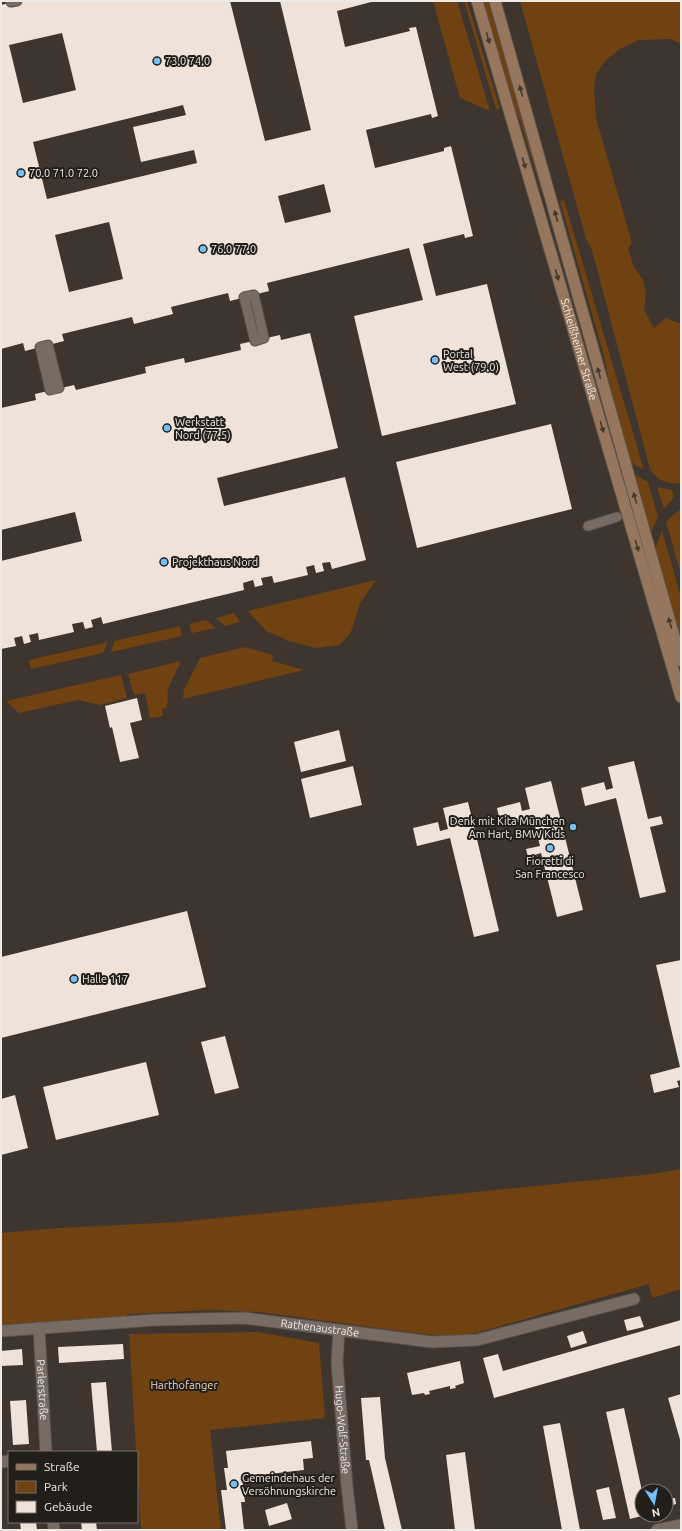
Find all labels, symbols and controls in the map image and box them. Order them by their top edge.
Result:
one-way arrow [485,33,491,45]
place label: 73.0 74.0 [165,55,210,67]
marker: 73.0 74.0 [152,56,162,66]
one-way arrow [518,85,524,97]
one-way arrow [521,157,527,169]
place label: 70.0 71.0 72.0 [29,167,98,179]
marker: 70.0 71.0 72.0 [16,168,26,178]
one-way arrow [553,210,559,222]
place label: 76.0 77.0 [211,243,256,255]
marker: 76.0 77.0 [198,244,208,254]
one-way arrow [554,269,560,281]
street label: Schleißheimer Straße [559,297,600,402]
place label: Portal West (79.0) [443,348,499,374]
marker: Portal West (79.0) [430,355,440,365]
one-way arrow [596,367,602,379]
place label: Werkstatt Nord (77.5) [175,416,231,442]
one-way arrow [599,421,605,433]
marker: Werkstatt Nord (77.5) [162,423,172,433]
one-way arrow [632,492,638,504]
one-way arrow [634,540,640,552]
place label: Projekthaus Nord [172,556,258,568]
marker: Projekthaus Nord [159,557,169,567]
one-way arrow [667,617,673,629]
place label: Denk mit Kita München Am Hart, BMW Kids [450,815,565,840]
marker: Denk mit Kita München Am Hart, BMW Kids [568,822,578,832]
marker: Fioretti di San Francesco [545,843,555,853]
place label: Fioretti di San Francesco [515,855,585,880]
place label: Halle 117 [82,973,128,985]
marker: Halle 117 [69,974,79,984]
street label: Rathenaustraße [280,1317,360,1339]
street label: Parlerstraße [35,1359,50,1421]
park label: Harthofanger [150,1379,218,1391]
street label: Hugo-Wolf-Straße [333,1385,352,1475]
legend [8,1451,138,1523]
text: Straße [44,1460,80,1473]
place label: Gemeindehaus der Versöhnungskirche [242,1472,336,1497]
marker: Gemeindehaus der Versöhnungskirche [229,1479,239,1489]
text: Park [44,1480,68,1493]
north arrow [634,1483,674,1523]
text: Gebäude [44,1500,92,1513]
text: N [651,1506,661,1519]

